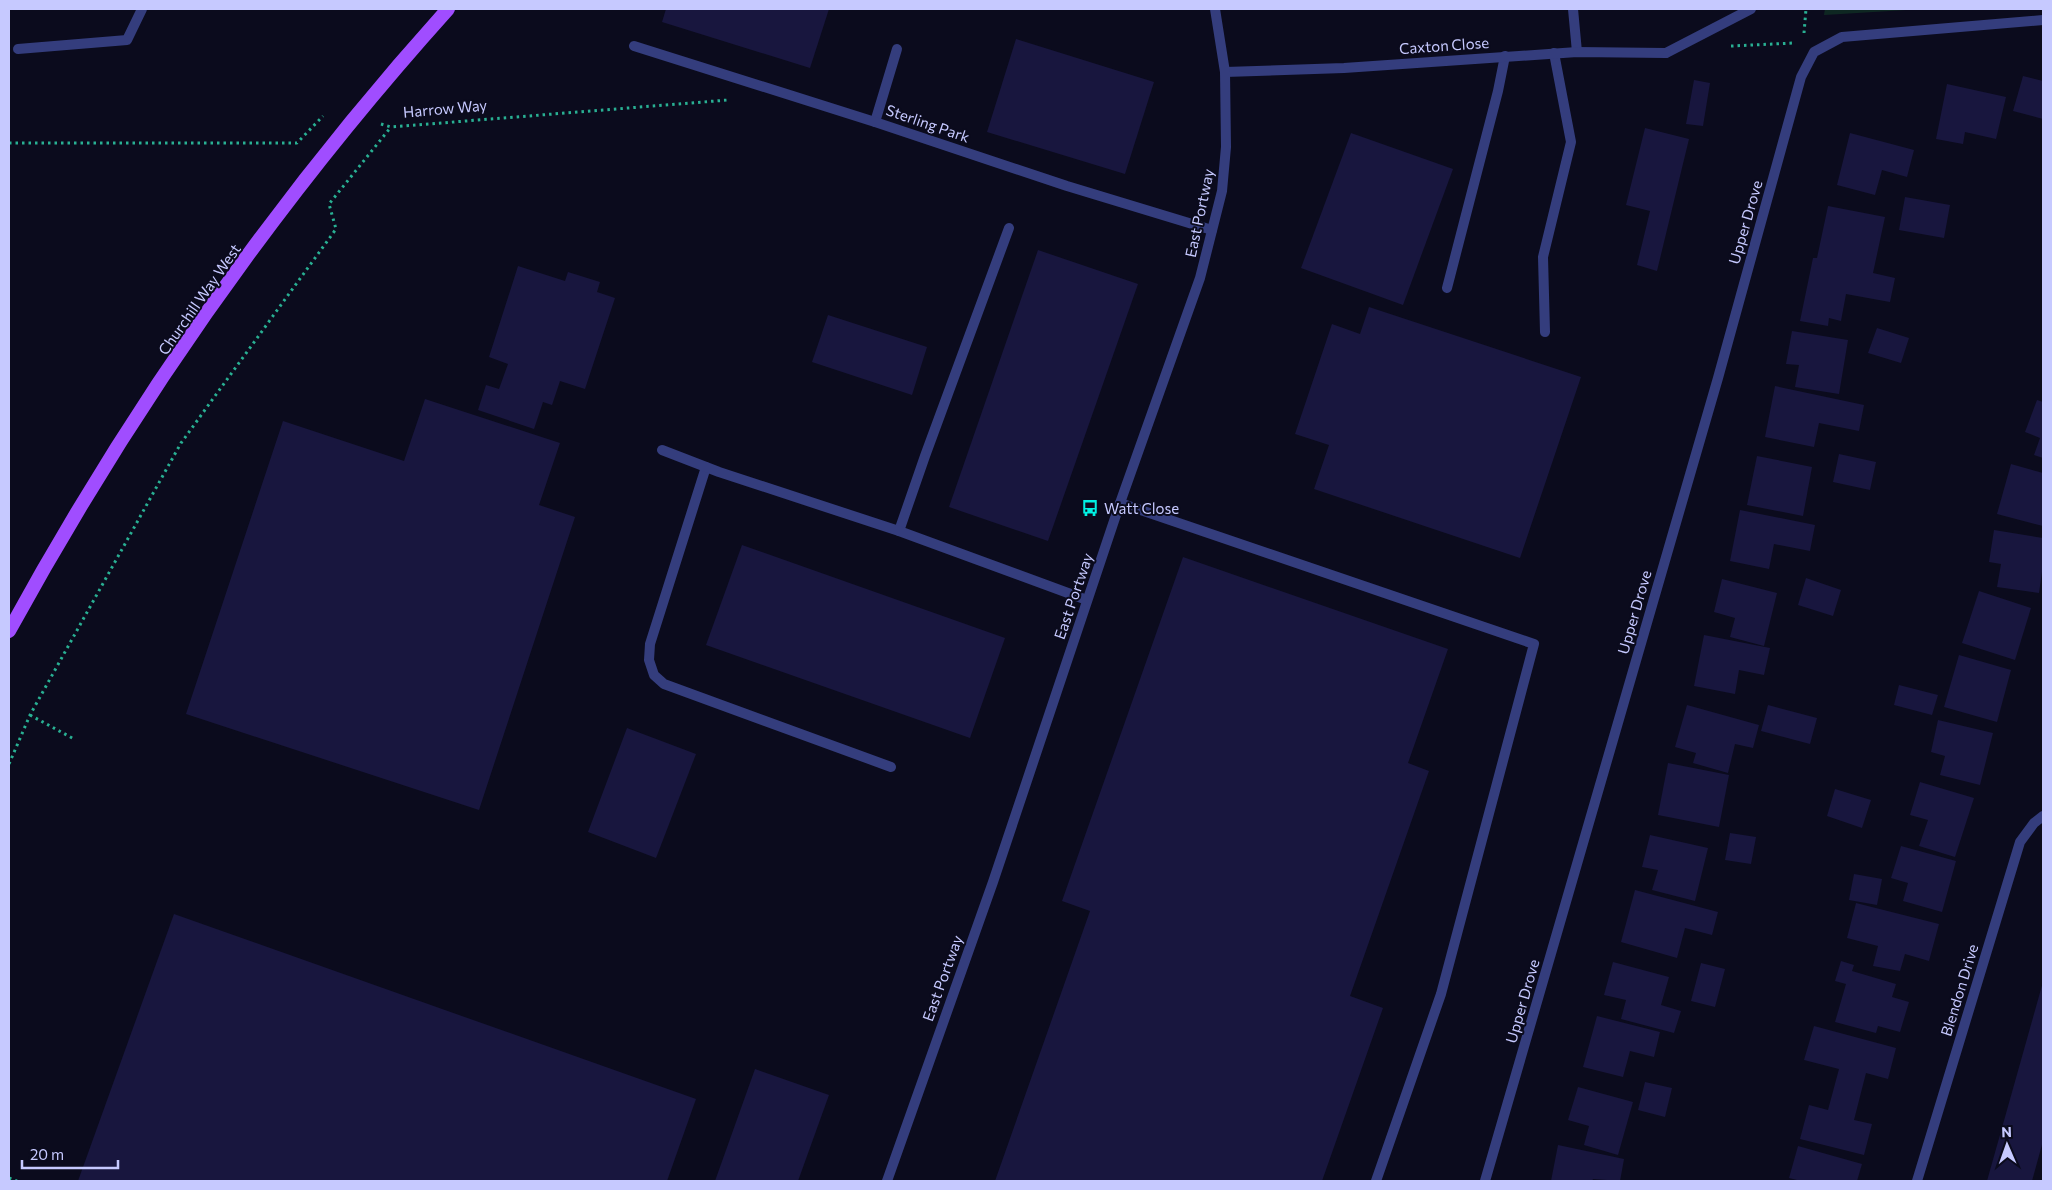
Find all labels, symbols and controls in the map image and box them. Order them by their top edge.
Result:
street label: Caxton Close [1398,33,1490,57]
street label: Harrow Way [402,95,488,121]
street label: Sterling Park [884,100,972,146]
street label: East Portway [1181,167,1217,259]
street label: Upper Drove [1724,178,1766,266]
street label: Churchill Way West [154,240,244,358]
bus stop icon: Watt Close [1080,498,1100,518]
place label: Watt Close [1104,499,1179,517]
street label: East Portway [1050,550,1096,642]
street label: Upper Drove [1613,568,1655,656]
street label: East Portway [918,932,966,1023]
street label: Blendon Drive [1936,942,1982,1038]
street label: Upper Drove [1501,957,1543,1045]
north arrow [1982,1120,2032,1170]
text: N [2001,1123,2012,1140]
scale bar [22,1138,119,1170]
text: 20 m [30,1145,64,1163]

